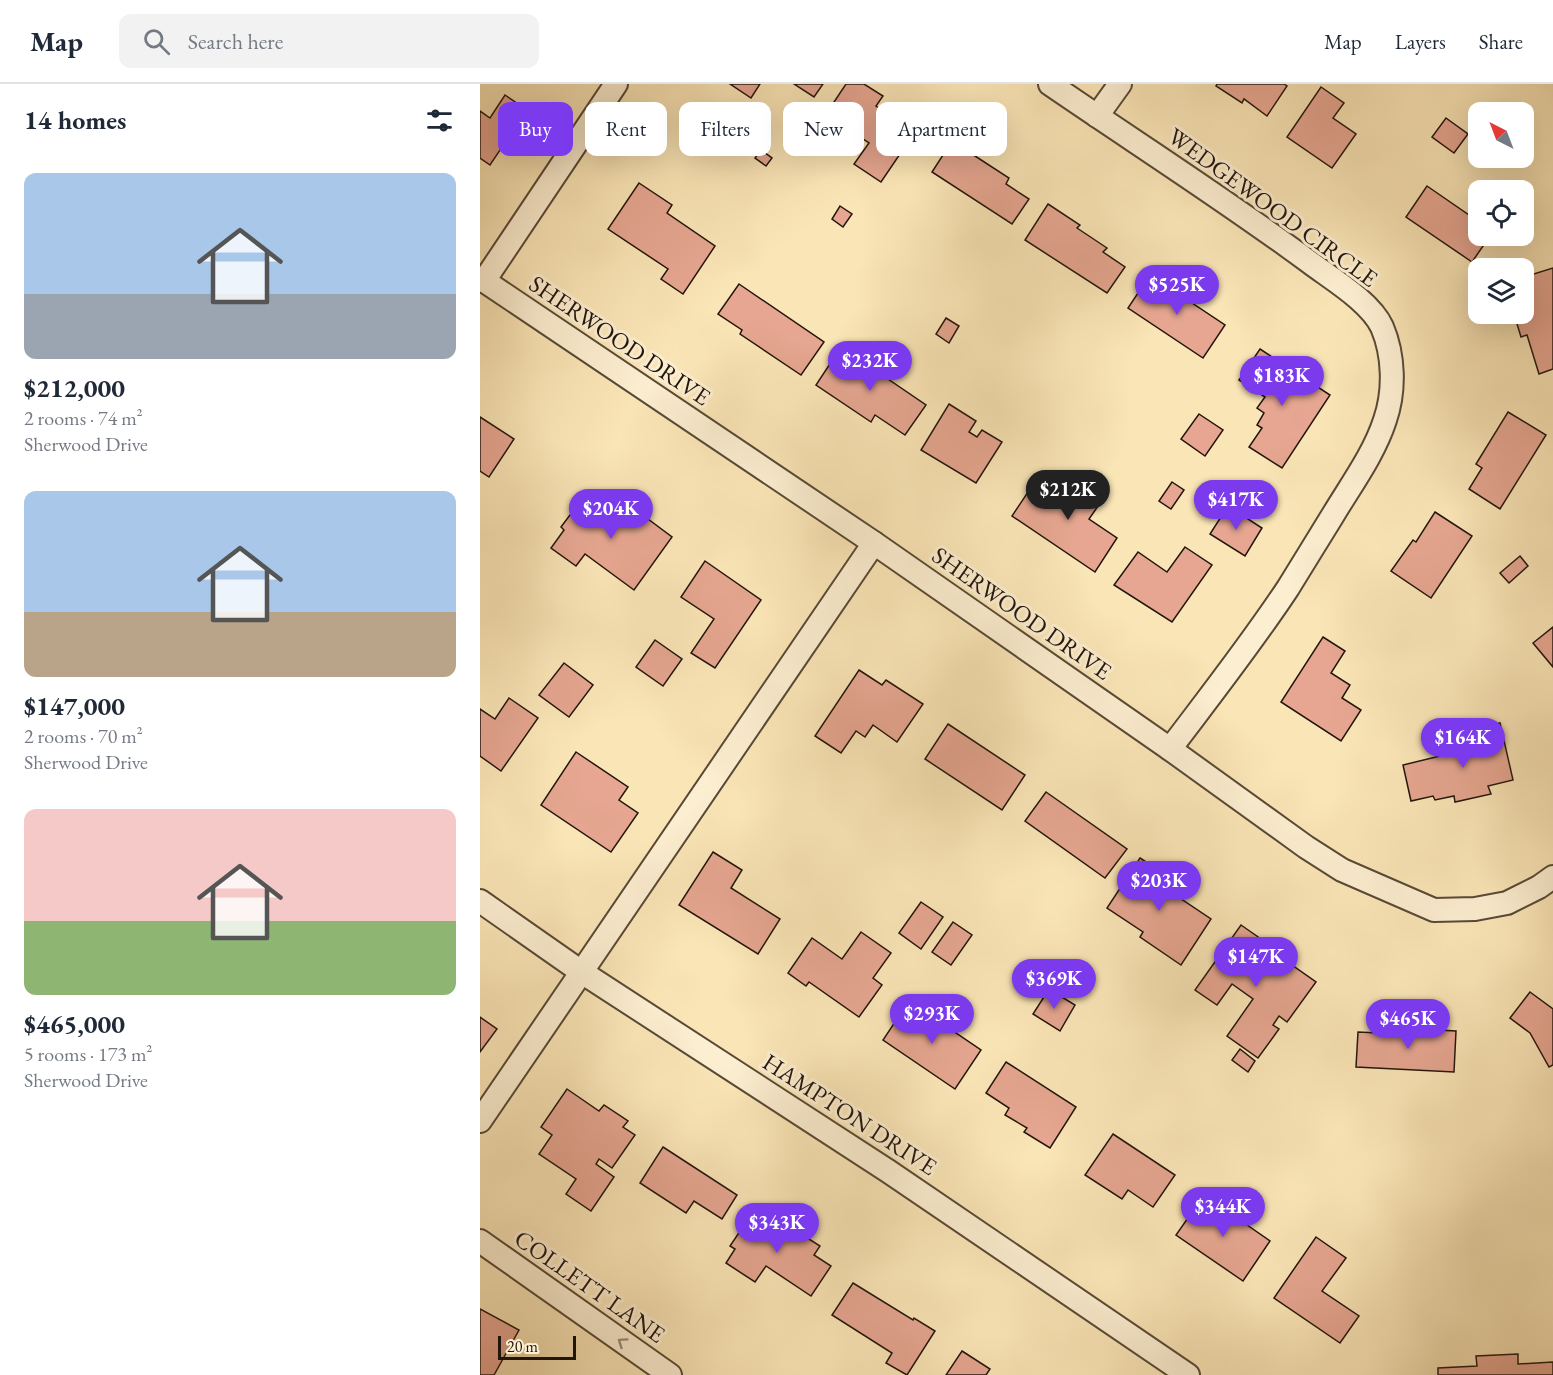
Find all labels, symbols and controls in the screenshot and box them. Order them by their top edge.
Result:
search box [119,14,539,68]
text: Map [30,23,83,59]
icon: search [140,25,173,58]
text: Search here [188,27,283,56]
text: Map [1324,28,1362,55]
text: Layers [1395,28,1446,55]
text: Share [1479,28,1523,55]
chip: Buy [498,102,573,156]
chip: Rent [585,102,667,156]
chip: Filters [679,102,771,156]
chip: New [783,102,864,156]
chip: Apartment [876,102,1007,156]
north arrow [1468,102,1534,168]
map controls [1468,102,1534,324]
text: 14 homes [24,103,126,137]
icon: filters [423,104,456,137]
street label: WEDGEWOOD CIRCLE [1162,120,1384,294]
button: locate [1468,180,1534,246]
icon: home [186,212,294,320]
button: layers [1468,258,1534,324]
pin: $525K [1135,265,1219,316]
street label: SHERWOOD DRIVE [523,268,717,412]
text: $525K [1149,271,1205,297]
pin: $232K [828,341,912,392]
text: $232K [842,347,898,373]
pin: $183K [1240,356,1324,407]
text: $183K [1254,362,1310,388]
text: $212,000 [24,371,125,405]
text: 2 rooms · 74 m² [24,405,143,431]
text: Sherwood Drive [24,431,148,457]
pin: $212K [1026,470,1110,521]
text: $212K [1040,476,1096,502]
pin: $417K [1194,480,1278,531]
text: $417K [1208,486,1264,512]
pin: $204K [569,489,653,540]
text: $204K [583,495,639,521]
icon: home [186,530,294,638]
street label: SHERWOOD DRIVE [926,539,1118,687]
text: $147,000 [24,689,125,723]
pin: $164K [1421,718,1505,769]
text: 2 rooms · 70 m² [24,723,143,749]
text: $164K [1435,724,1491,750]
text: Sherwood Drive [24,749,148,775]
icon: home [186,848,294,956]
pin: $203K [1117,861,1201,912]
text: $203K [1131,867,1187,893]
pin: $147K [1214,937,1298,988]
text: $147K [1228,943,1284,969]
pin: $369K [1012,959,1096,1010]
text: $369K [1026,965,1082,991]
pin: $293K [890,994,974,1045]
pin: $465K [1366,999,1450,1050]
text: $293K [904,1000,960,1026]
text: $465K [1380,1005,1436,1031]
text: $465,000 [24,1007,125,1041]
text: 5 rooms · 173 m² [24,1041,152,1067]
street label: HAMPTON DRIVE [757,1046,943,1182]
text: Sherwood Drive [24,1067,148,1093]
pin: $344K [1181,1187,1265,1238]
text: $344K [1195,1193,1251,1219]
pin: $343K [735,1203,819,1254]
text: $343K [749,1209,805,1235]
street label: COLLETT LANE [509,1223,671,1349]
scale bar [498,1333,576,1360]
text: 20 m [507,1336,538,1357]
one-way arrow [617,1338,628,1349]

